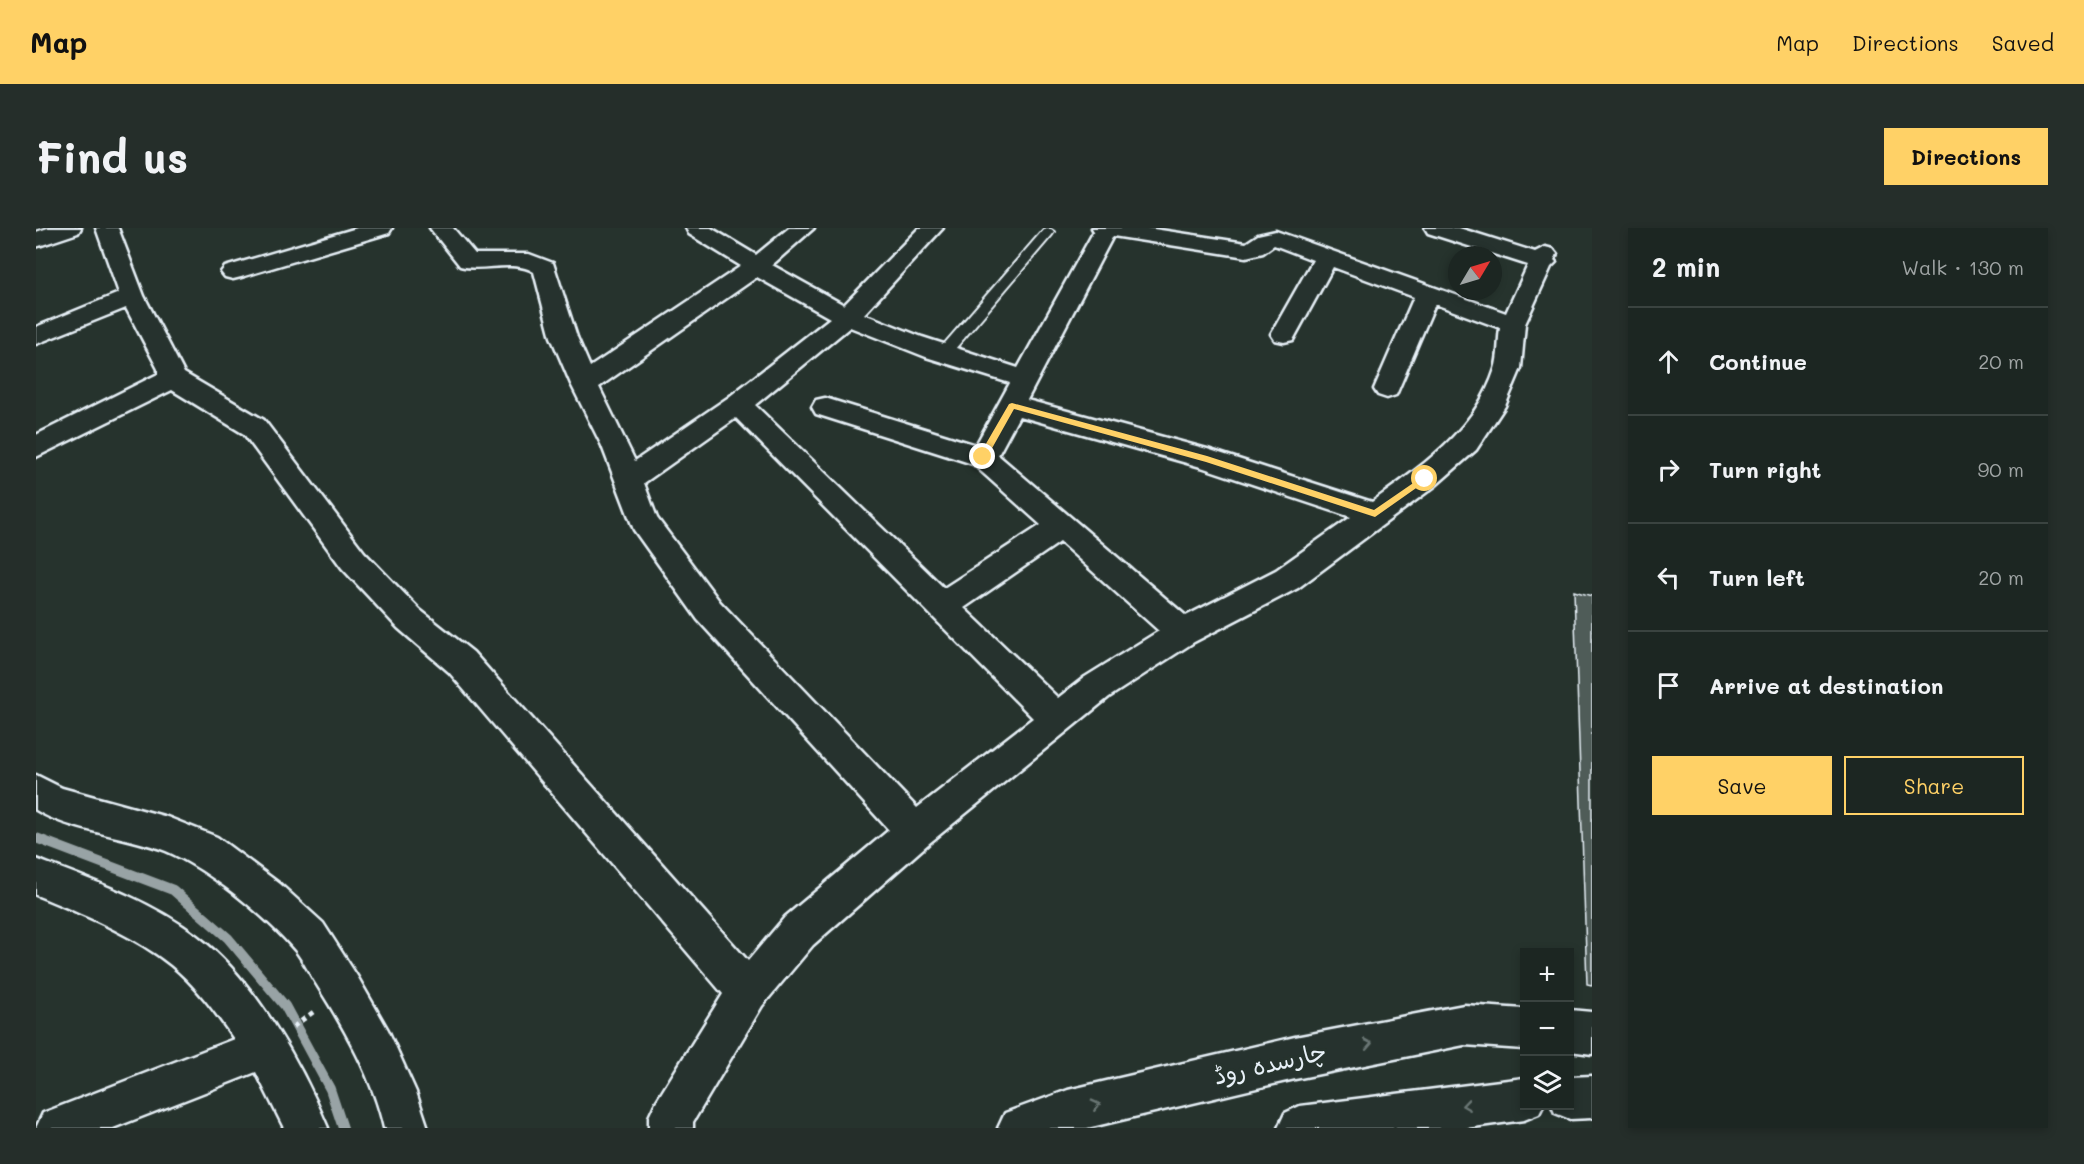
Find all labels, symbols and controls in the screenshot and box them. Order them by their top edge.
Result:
text: Map [30,24,87,60]
text: Map [1776,29,1819,56]
text: Directions [1852,29,1959,56]
text: Saved [1992,29,2054,56]
button: Directions [1884,128,2048,185]
text: Find us [36,129,188,184]
north arrow [1448,246,1502,300]
text: 2 min [1652,250,1720,284]
text: Walk · 130 m [1901,254,2024,280]
icon: ahead [1652,345,1685,378]
text: Continue [1709,347,1807,376]
text: 20 m [1978,348,2024,374]
route end [969,443,995,469]
icon: right [1652,453,1685,486]
text: Turn right [1709,455,1821,484]
text: 90 m [1978,456,2024,482]
route start [1411,465,1437,491]
icon: left [1652,561,1685,594]
text: Turn left [1709,563,1805,592]
text: 20 m [1978,564,2024,590]
icon: arrive [1652,669,1685,702]
text: Arrive at destination [1709,671,1944,700]
button: Save [1652,756,1832,815]
button: Share [1844,756,2024,815]
map controls [1520,948,1574,1110]
button: + [1520,948,1574,1002]
button: − [1520,1002,1574,1056]
street label: چارسدہ روڈ [1210,1035,1329,1092]
one-way arrow [1363,1038,1373,1051]
button: layers [1520,1056,1574,1110]
one-way arrow [1090,1099,1100,1112]
one-way arrow [1462,1099,1471,1111]

